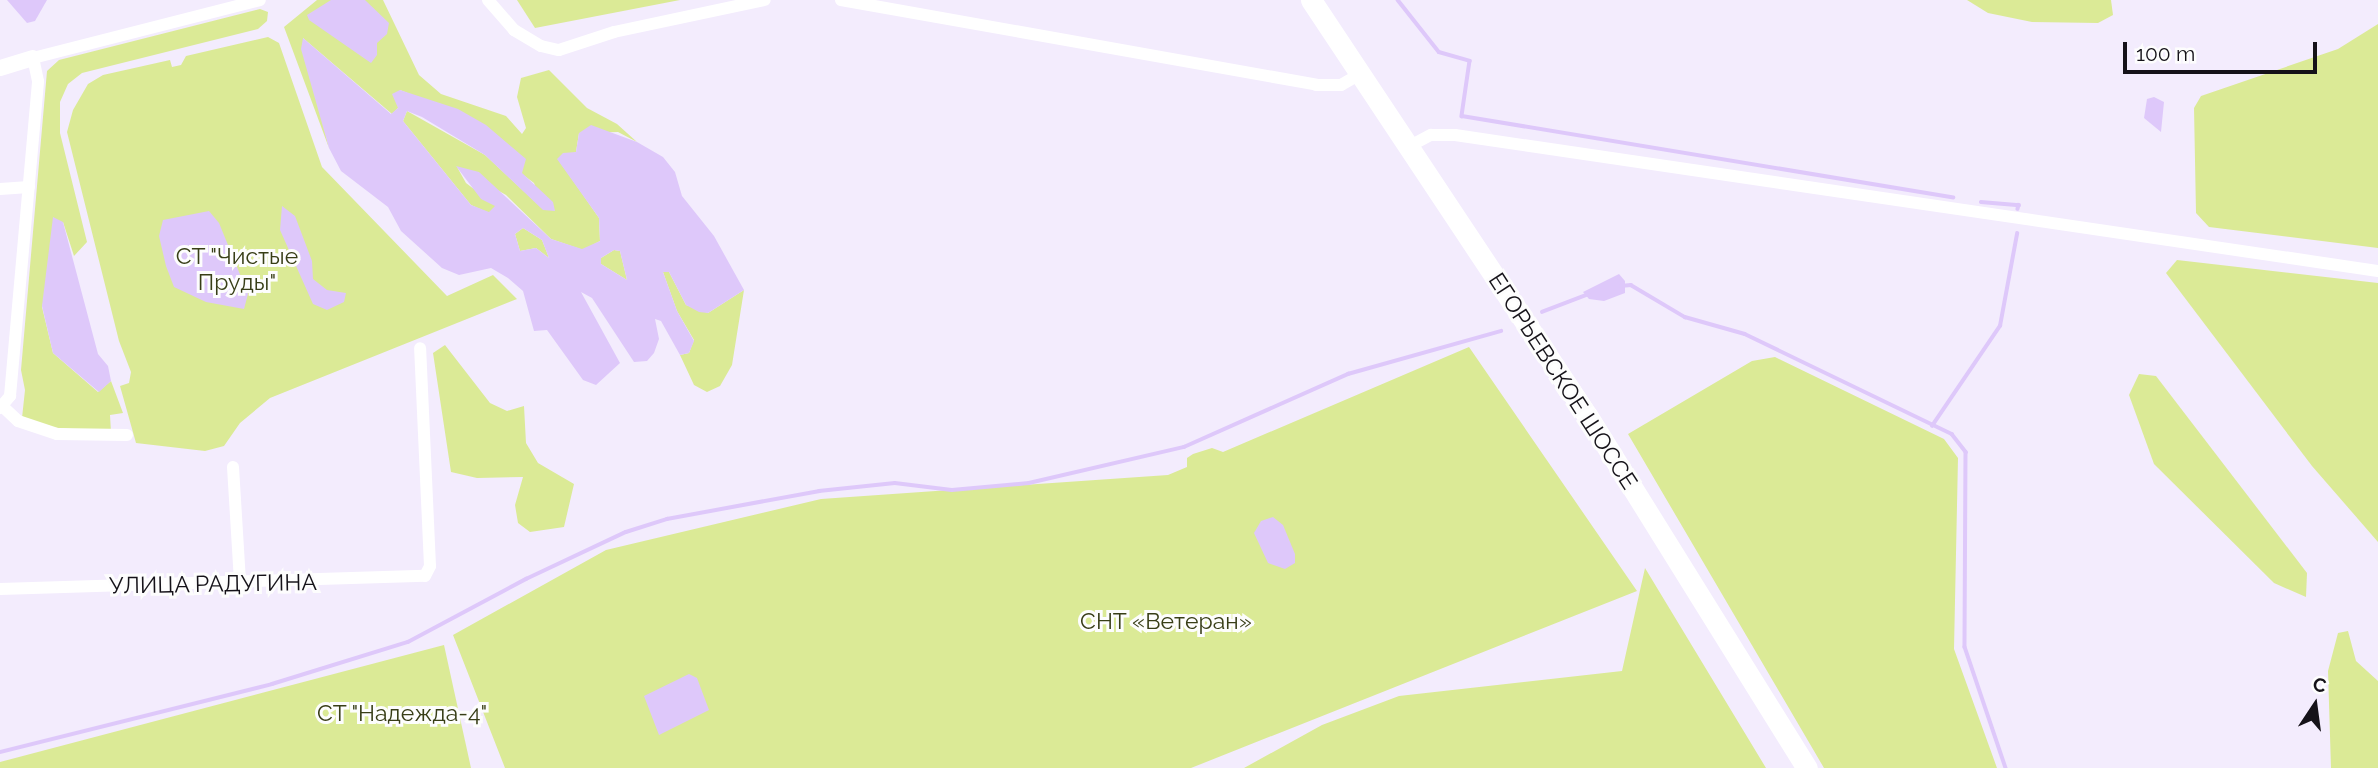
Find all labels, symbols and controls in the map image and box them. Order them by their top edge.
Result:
scale bar [2126,28,2320,72]
text: 100 m [2136,41,2195,66]
park label: СТ "Чистые Пруды" [175,242,299,296]
street label: ЕГОРЬЕВСКОЕ ШОССЕ [1483,268,1643,494]
street label: УЛИЦА РАДУГИНА [108,568,318,600]
park label: СНТ «Ветеран» [1080,607,1252,635]
north arrow [2280,670,2350,740]
text: С [2311,672,2329,697]
park label: СТ "Надежда-4" [316,699,488,727]

